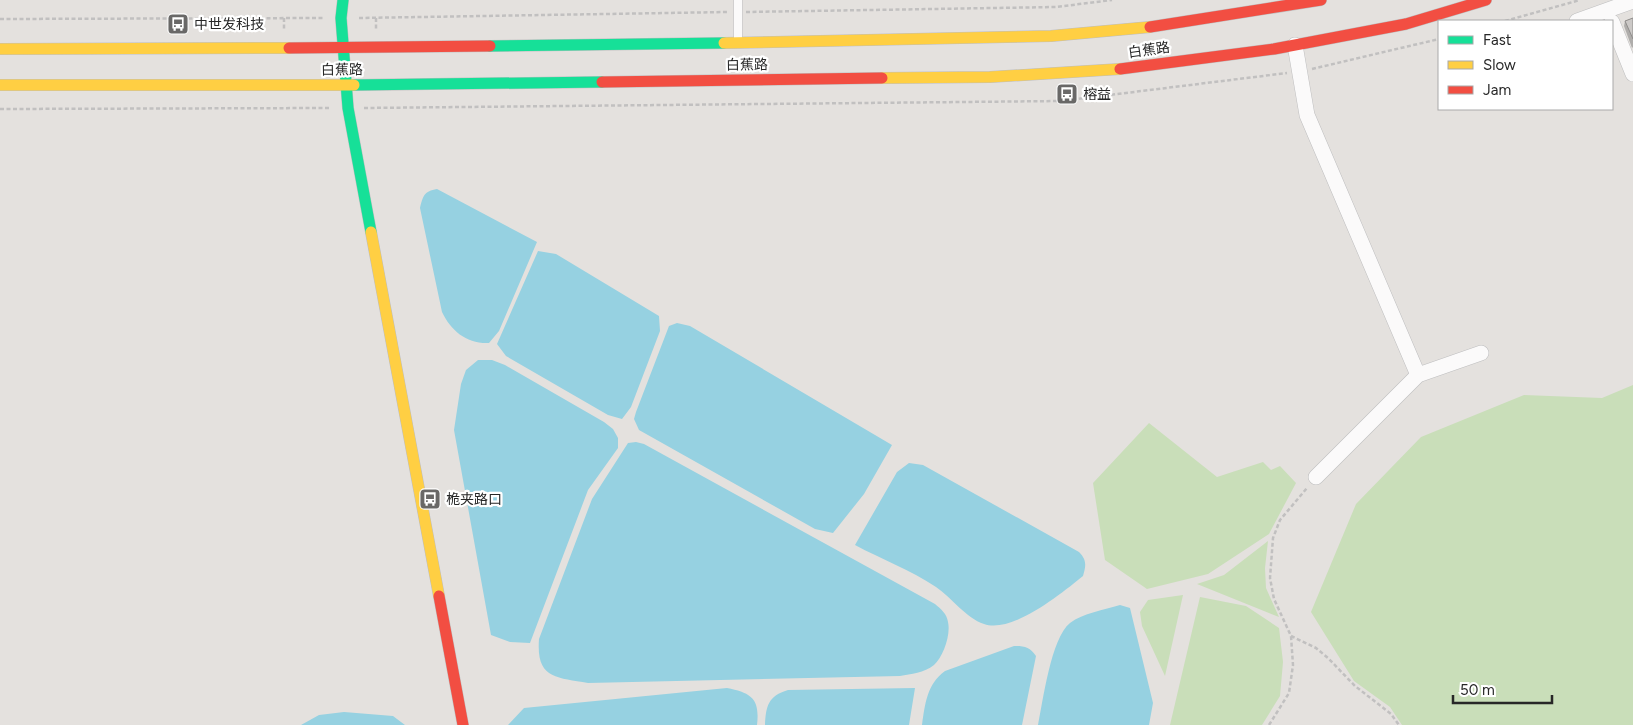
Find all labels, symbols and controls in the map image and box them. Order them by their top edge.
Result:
bus stop icon: 中世发科技 [166,12,190,36]
place label: 中世发科技 [194,16,264,33]
legend [1438,20,1613,110]
text: Fast [1483,31,1512,49]
street label: 白蕉路 [1127,39,1171,61]
street label: 白蕉路 [726,56,768,74]
text: Slow [1483,56,1516,74]
street label: 白蕉路 [321,61,363,79]
text: Jam [1483,81,1511,99]
bus stop icon: 榕益 [1055,82,1079,106]
place label: 榕益 [1083,86,1111,103]
bus stop icon: 桅夹路口 [418,487,442,511]
place label: 桅夹路口 [446,491,502,508]
scale bar [1453,672,1552,704]
text: 50 m [1460,681,1495,699]

